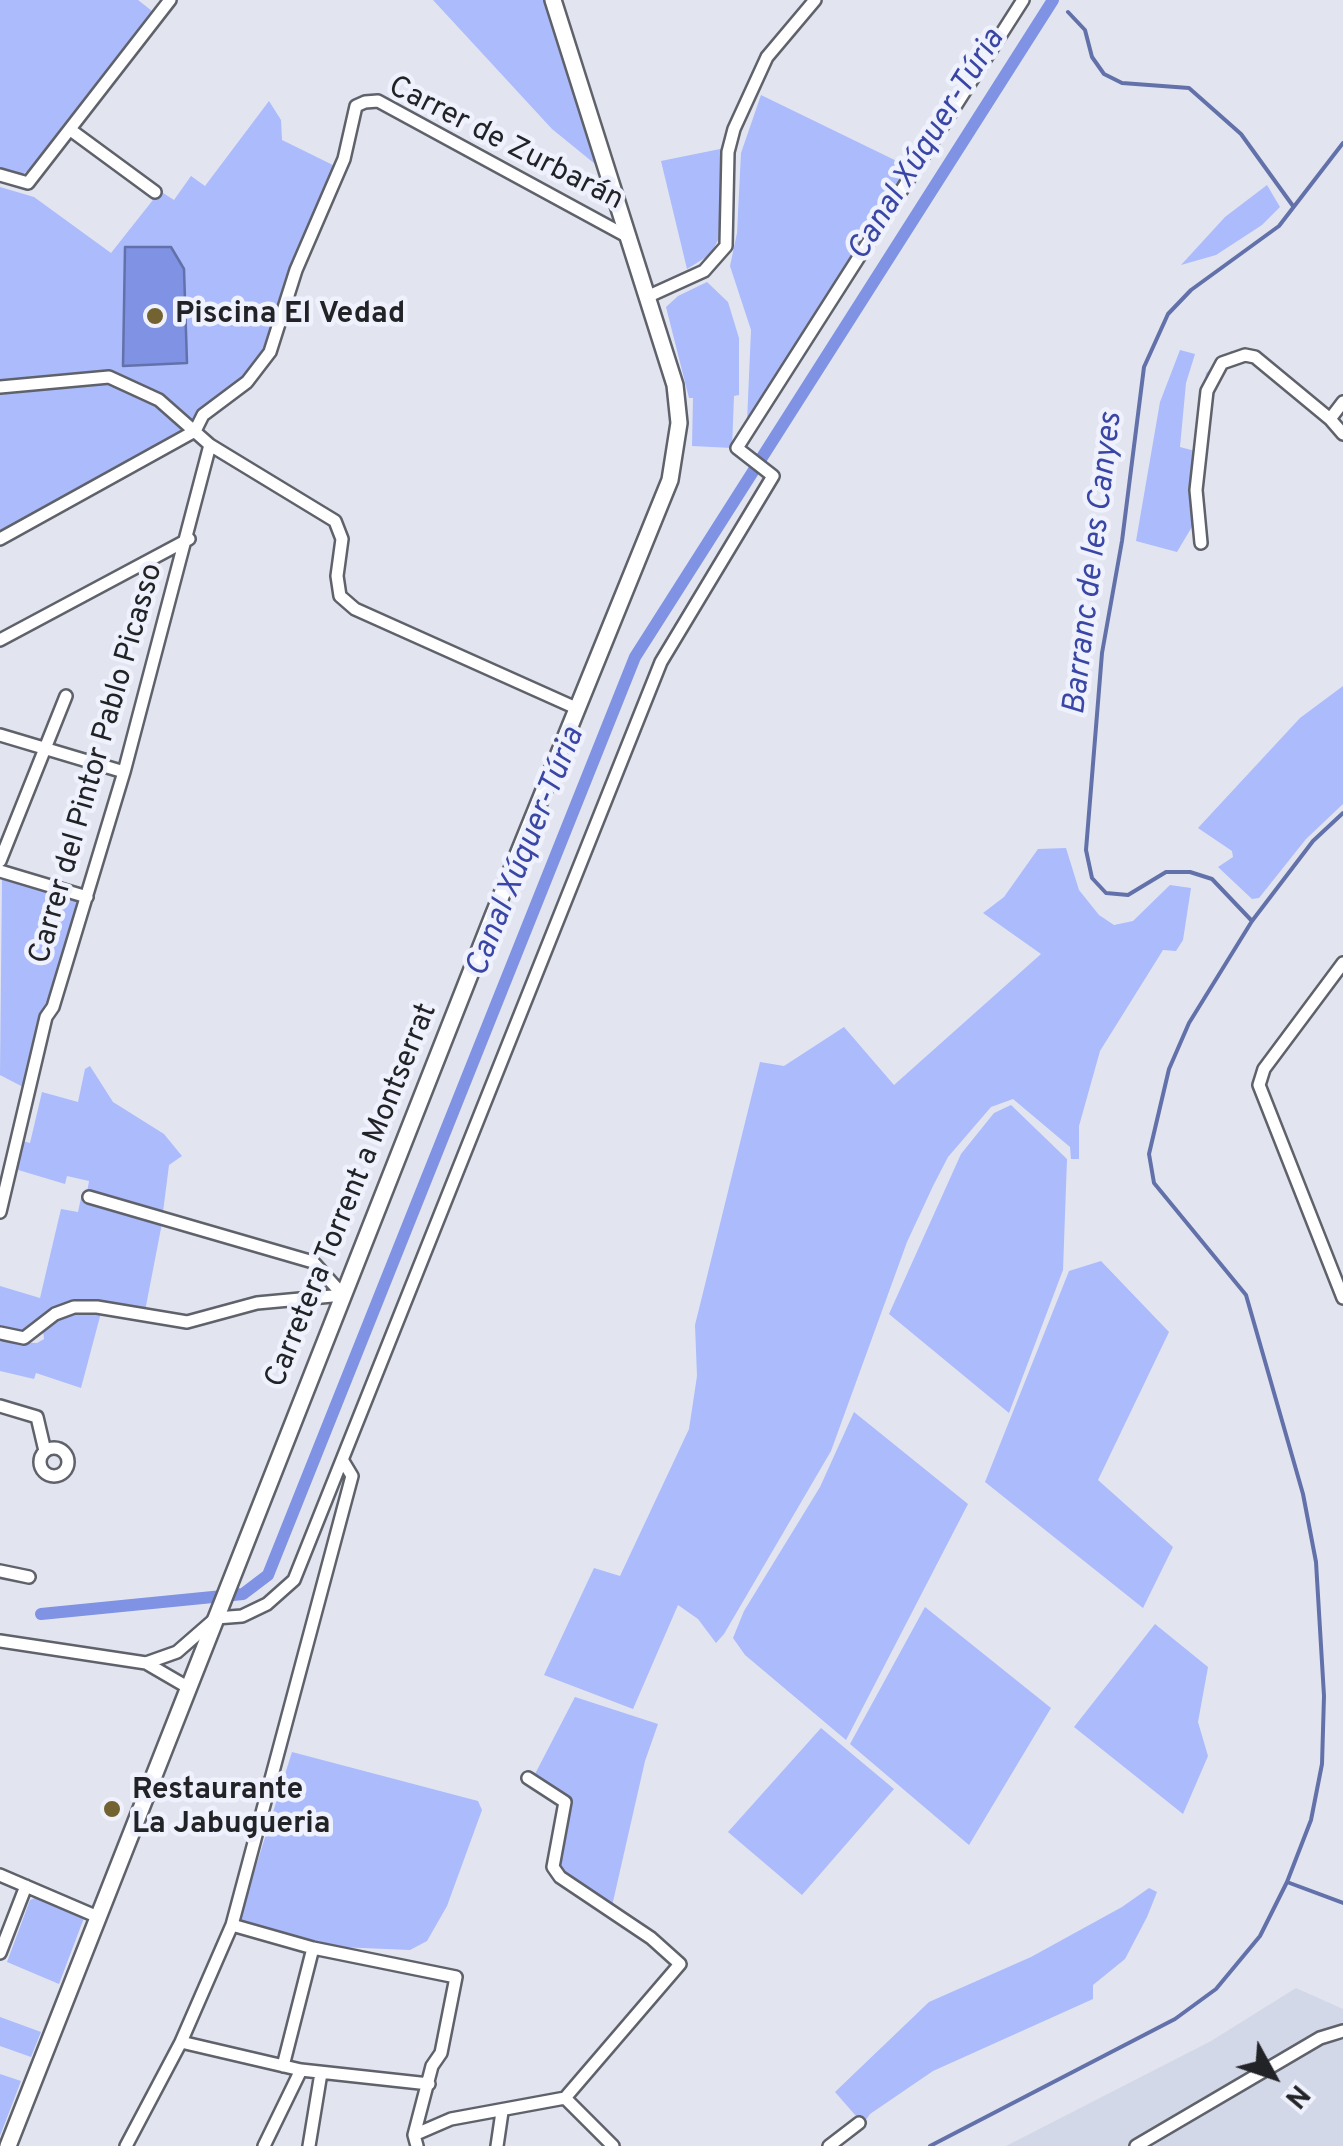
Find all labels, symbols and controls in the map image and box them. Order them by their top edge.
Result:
water label: Canal Xúquer-Túria [841,23,1015,269]
street label: Carrer de Zurbarán [381,70,629,220]
place label: Piscina El Vedad [175,298,405,334]
marker: Piscina El Vedad [144,305,166,327]
water label: Barranc de les Canyes [1057,411,1133,717]
street label: Carrer del Pintor Pablo Picasso [24,560,172,968]
water label: Canal Xúquer-Túria [459,723,595,983]
street label: Carretera Torrent a Montserrat [259,999,447,1393]
place label: Restaurante La Jabugueria [132,1774,331,1844]
marker: Restaurante La Jabugueria [101,1798,123,1820]
north arrow [1223,2026,1323,2126]
text: N [1276,2076,1316,2115]

